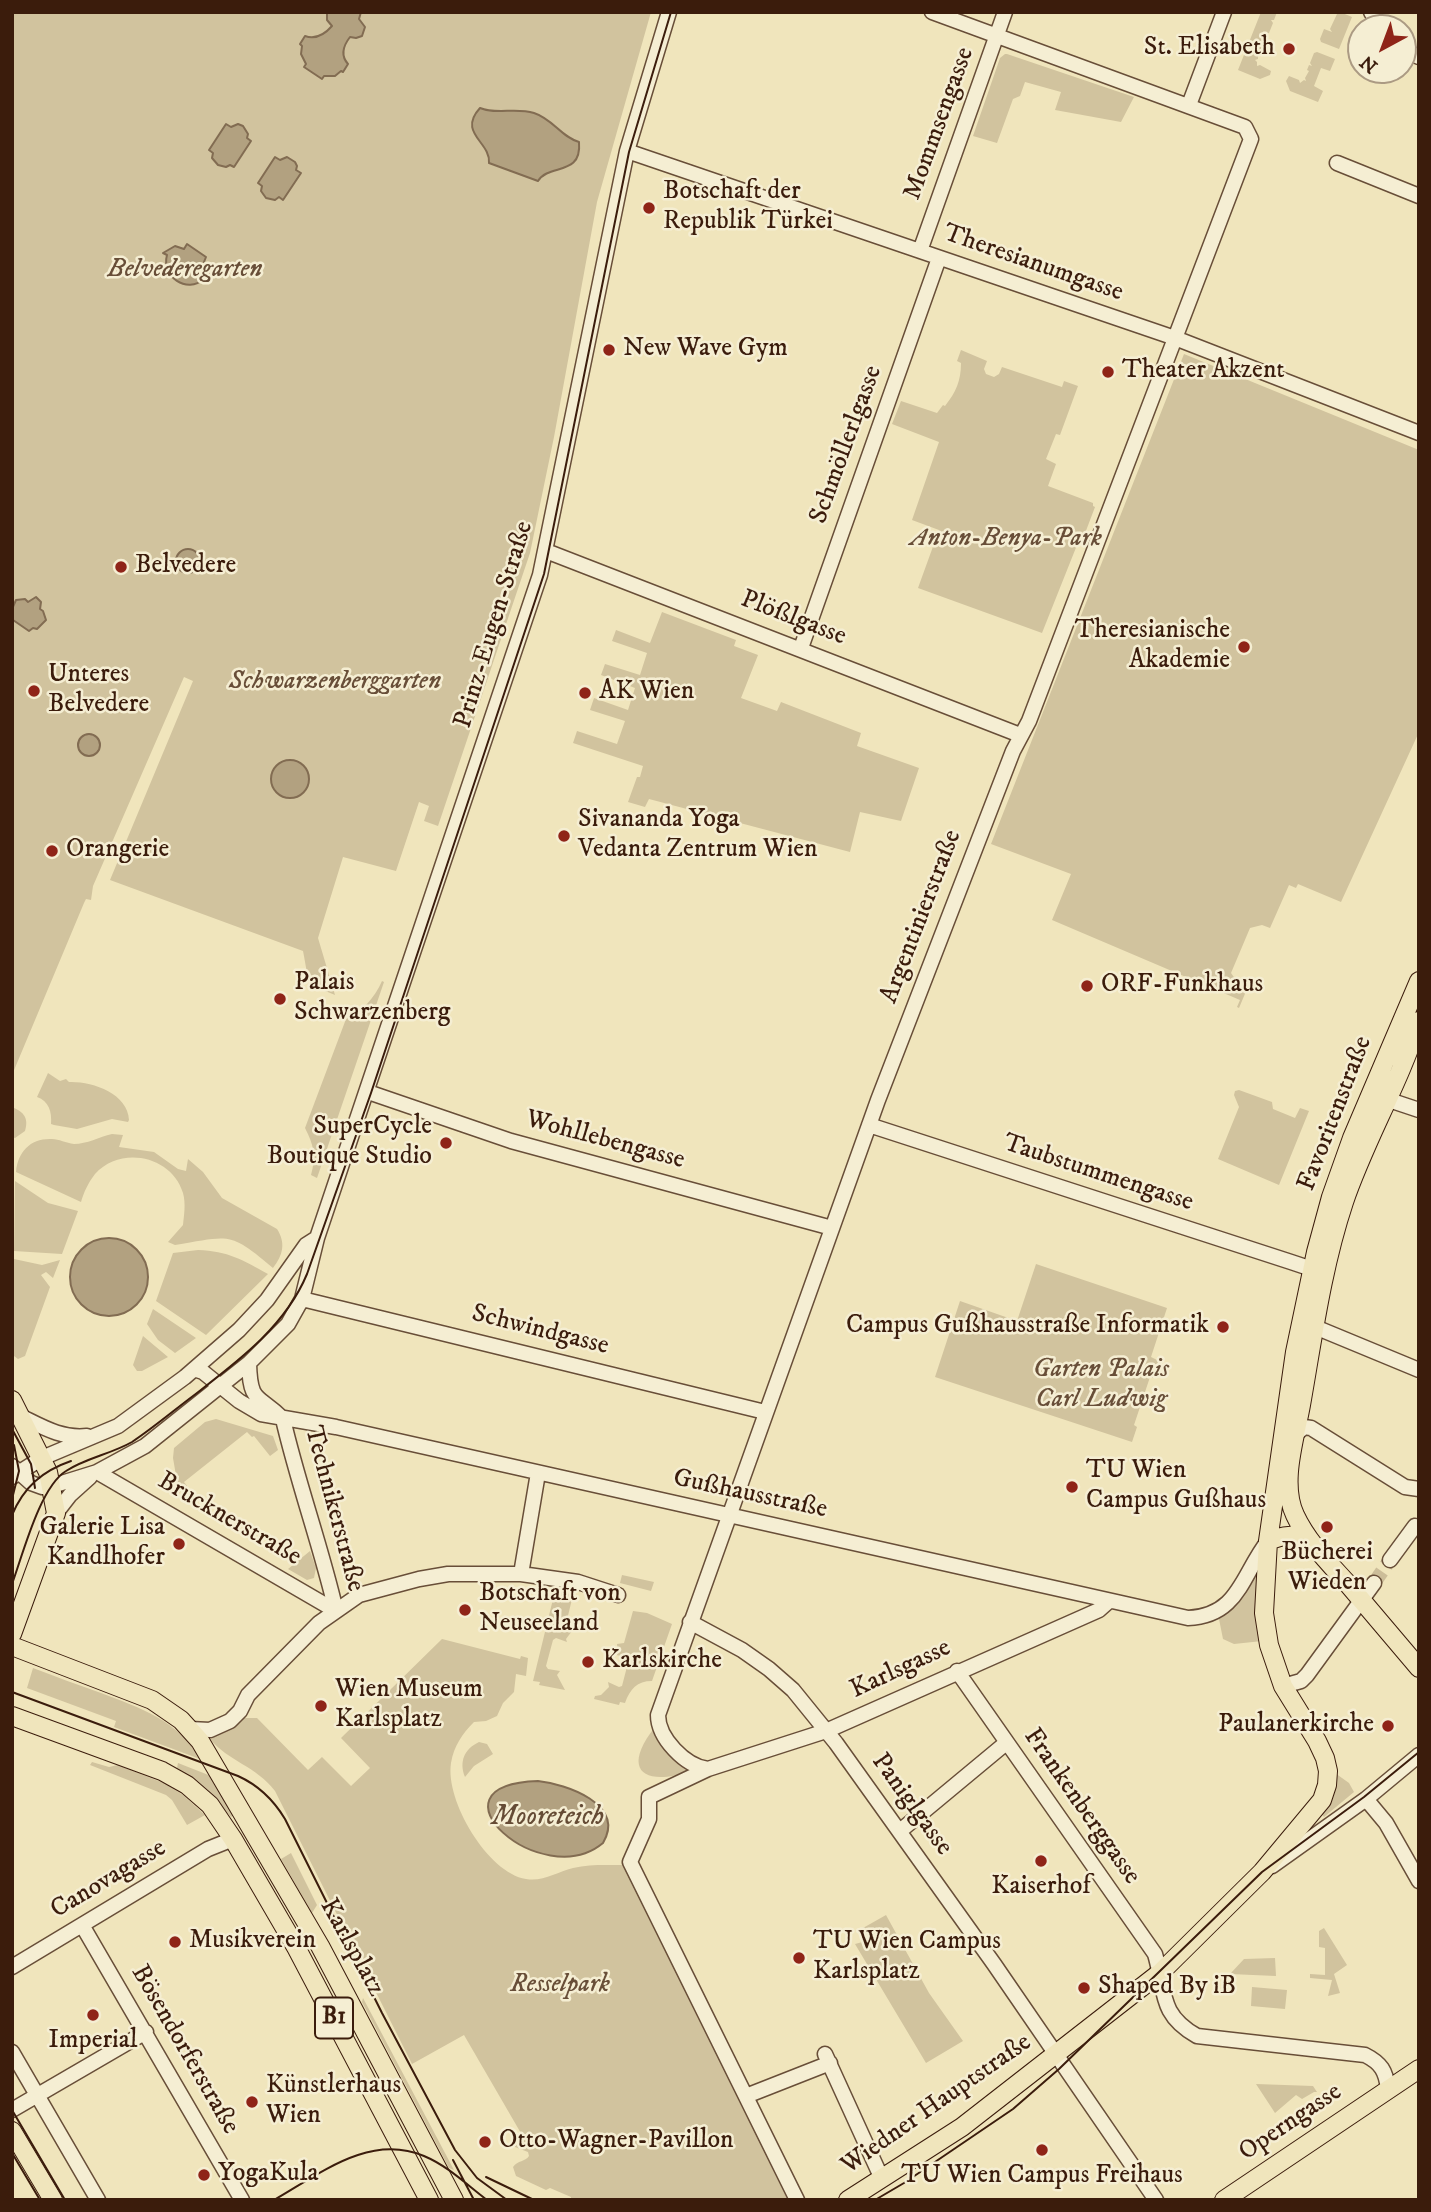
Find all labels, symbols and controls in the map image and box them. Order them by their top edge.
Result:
north arrow [1347,14,1417,84]
place label: St. Elisabeth [1144,33,1275,65]
marker: St. Elisabeth [1281,41,1297,57]
street label: Mommsengasse [898,44,982,204]
text: N [1356,50,1383,78]
place label: Botschaft der Republik Türkei [663,177,833,238]
marker: Botschaft der Republik Türkei [641,200,657,216]
street label: Theresianumgasse [939,219,1127,309]
park label: Belvederegarten [108,255,262,287]
place label: New Wave Gym [623,334,788,366]
marker: New Wave Gym [601,342,617,358]
place label: Theater Akzent [1122,356,1285,388]
street label: Schmöllerlgasse [804,362,890,528]
marker: Theater Akzent [1100,364,1116,380]
street label: Prinz-Eugen-Straße [449,518,541,732]
park label: Anton-Benya-Park [910,524,1102,556]
place label: Belvedere [135,551,236,583]
marker: Belvedere [113,559,129,575]
street label: Plößlgasse [736,585,850,653]
place label: Theresianische Akademie [1075,616,1230,678]
marker: Theresianische Akademie [1236,639,1252,655]
place label: Unteres Belvedere [48,660,149,722]
park label: Schwarzenberggarten [229,667,441,699]
place label: AK Wien [599,677,694,709]
marker: Unteres Belvedere [26,683,42,699]
marker: AK Wien [577,685,593,701]
place label: Sivananda Yoga Vedanta Zentrum Wien [578,805,818,866]
street label: Argentinierstraße [875,826,969,1008]
marker: Sivananda Yoga Vedanta Zentrum Wien [556,828,572,844]
place label: Orangerie [66,835,169,867]
marker: Orangerie [44,843,60,859]
place label: Palais Schwarzenberg [294,968,451,1030]
place label: ORF-Funkhaus [1101,970,1263,1002]
marker: ORF-Funkhaus [1079,978,1095,994]
marker: Palais Schwarzenberg [272,991,288,1007]
street label: Favoritenstraße [1292,1032,1380,1196]
street label: Wohllebengasse [522,1105,688,1177]
place label: SuperCycle Boutique Studio [267,1112,432,1174]
street label: Taubstummengasse [999,1129,1197,1219]
marker: SuperCycle Boutique Studio [438,1135,454,1151]
street label: Schwindgasse [468,1299,612,1363]
place label: Campus Gußhausstraße Informatik [846,1311,1209,1343]
marker: Campus Gußhausstraße Informatik [1215,1319,1231,1335]
park label: Garten Palais Carl Ludwig [1033,1355,1169,1416]
street label: Technikerstraße [296,1423,370,1595]
place label: TU Wien Campus Gußhaus [1086,1456,1266,1518]
street label: Gußhausstraße [670,1463,830,1527]
street label: Brucknerstraße [152,1466,306,1574]
marker: TU Wien Campus Gußhaus [1064,1479,1080,1495]
place label: Galerie Lisa Kandlhofer [39,1513,165,1574]
marker: Bücherei Wieden [1319,1519,1335,1535]
marker: Galerie Lisa Kandlhofer [171,1536,187,1552]
place label: Bücherei Wieden [1281,1538,1373,1600]
place label: Botschaft von Neuseeland [479,1579,621,1640]
marker: Botschaft von Neuseeland [457,1602,473,1618]
street label: Karlsgasse [846,1633,956,1707]
place label: Karlskirche [602,1646,722,1678]
marker: Karlskirche [580,1654,596,1670]
place label: Wien Museum Karlsplatz [335,1675,483,1736]
marker: Wien Museum Karlsplatz [313,1698,329,1714]
place label: Paulanerkirche [1218,1710,1374,1742]
marker: Paulanerkirche [1380,1718,1396,1734]
street label: Frankenberggasse [1016,1723,1146,1891]
street label: Paniglgasse [863,1748,959,1862]
water label: Mooreteich [492,1801,604,1835]
street label: Canovagasse [46,1833,172,1927]
marker: Kaiserhof [1033,1853,1049,1869]
place label: Kaiserhof [991,1872,1091,1904]
street label: Karlsplatz [311,1894,391,2002]
place label: Musikverein [189,1926,316,1958]
place label: TU Wien Campus Karlsplatz [813,1927,1001,1988]
marker: Musikverein [167,1934,183,1950]
marker: TU Wien Campus Karlsplatz [791,1950,807,1966]
street label: Bösendorferstraße [123,1960,245,2140]
park label: Resselpark [510,1970,610,2002]
place label: Shaped By iB [1098,1972,1236,2004]
marker: Shaped By iB [1076,1980,1092,1996]
road number: B1 [315,1997,353,2038]
marker: Imperial [85,2007,101,2023]
place label: Imperial [48,2026,138,2058]
street label: Wiedner Hauptstraße [836,2028,1038,2182]
place label: Künstlerhaus Wien [266,2071,401,2132]
street label: Operngasse [1234,2077,1348,2169]
marker: Künstlerhaus Wien [244,2094,260,2110]
place label: Otto-Wagner-Pavillon [499,2126,734,2158]
marker: Otto-Wagner-Pavillon [477,2134,493,2150]
marker: TU Wien Campus Freihaus [1034,2142,1050,2158]
place label: YogaKula [218,2159,319,2191]
place label: TU Wien Campus Freihaus [901,2161,1183,2193]
marker: YogaKula [196,2167,212,2183]

